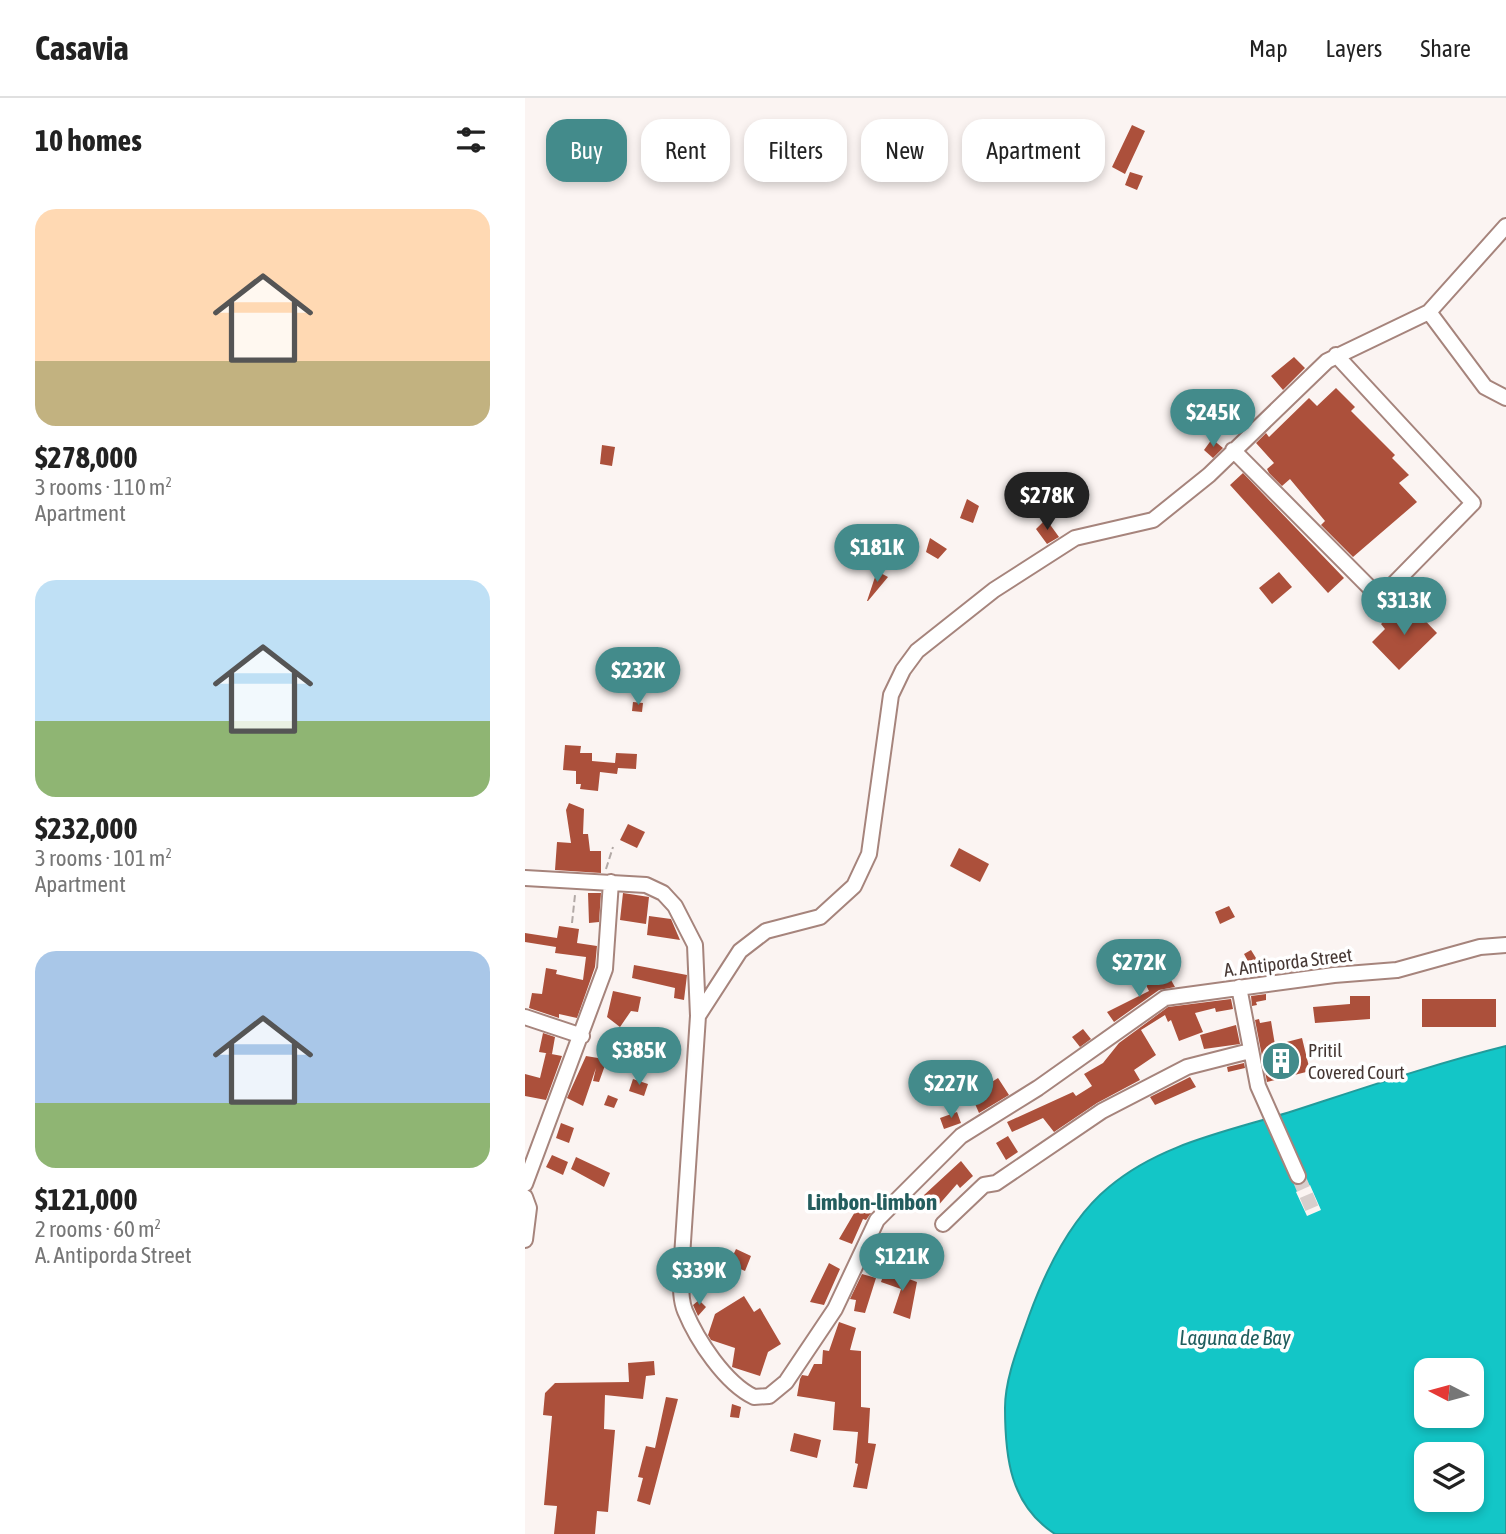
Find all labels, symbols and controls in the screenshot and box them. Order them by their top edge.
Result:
text: Casavia [35,29,129,67]
text: Map [1249,35,1288,62]
text: Layers [1326,35,1382,62]
text: Share [1420,35,1471,62]
chip: Buy [546,119,627,182]
chip: Rent [641,119,730,182]
chip: Filters [744,119,847,182]
chip: New [861,119,948,182]
chip: Apartment [962,119,1105,182]
icon: filters [452,121,490,159]
text: 10 homes [35,123,142,157]
icon: home [200,255,326,381]
pin: $245K [1164,390,1262,449]
text: $245K [1186,399,1240,425]
text: $278,000 [35,440,138,474]
pin: $278K [998,472,1096,532]
text: 3 rooms · 110 m² [35,474,172,500]
text: $278K [1020,482,1074,508]
text: Apartment [35,500,126,526]
pin: $181K [828,524,926,584]
text: $181K [850,534,904,560]
pin: $313K [1355,578,1453,637]
text: $313K [1377,587,1431,613]
icon: home [200,626,326,752]
pin: $232K [589,648,687,707]
text: $232K [611,657,665,683]
text: $232,000 [35,811,138,845]
text: 3 rooms · 101 m² [35,845,172,871]
text: Apartment [35,871,126,897]
pin: $272K [1090,940,1188,999]
street label: A. Antiporda Street [1222,943,1354,981]
text: $272K [1112,949,1166,975]
icon: home [200,997,326,1123]
pin: $385K [590,1028,688,1087]
text: $385K [612,1037,666,1063]
place label: Pritil Covered Court [1308,1039,1405,1083]
building icon: Pritil Covered Court [1260,1040,1302,1082]
pin: $227K [902,1060,1000,1120]
text: $227K [924,1070,978,1096]
text: $121,000 [35,1182,138,1216]
district label: Limbon-limbon [807,1189,937,1215]
text: 2 rooms · 60 m² [35,1216,161,1242]
pin: $121K [853,1234,951,1293]
text: A. Antiporda Street [35,1242,192,1268]
text: $121K [875,1243,929,1269]
pin: $339K [650,1248,748,1307]
text: $339K [672,1257,726,1283]
water label: Laguna de Bay [1179,1325,1291,1349]
north arrow [1414,1358,1484,1428]
map controls [1414,1358,1484,1512]
button: layers [1414,1442,1484,1512]

